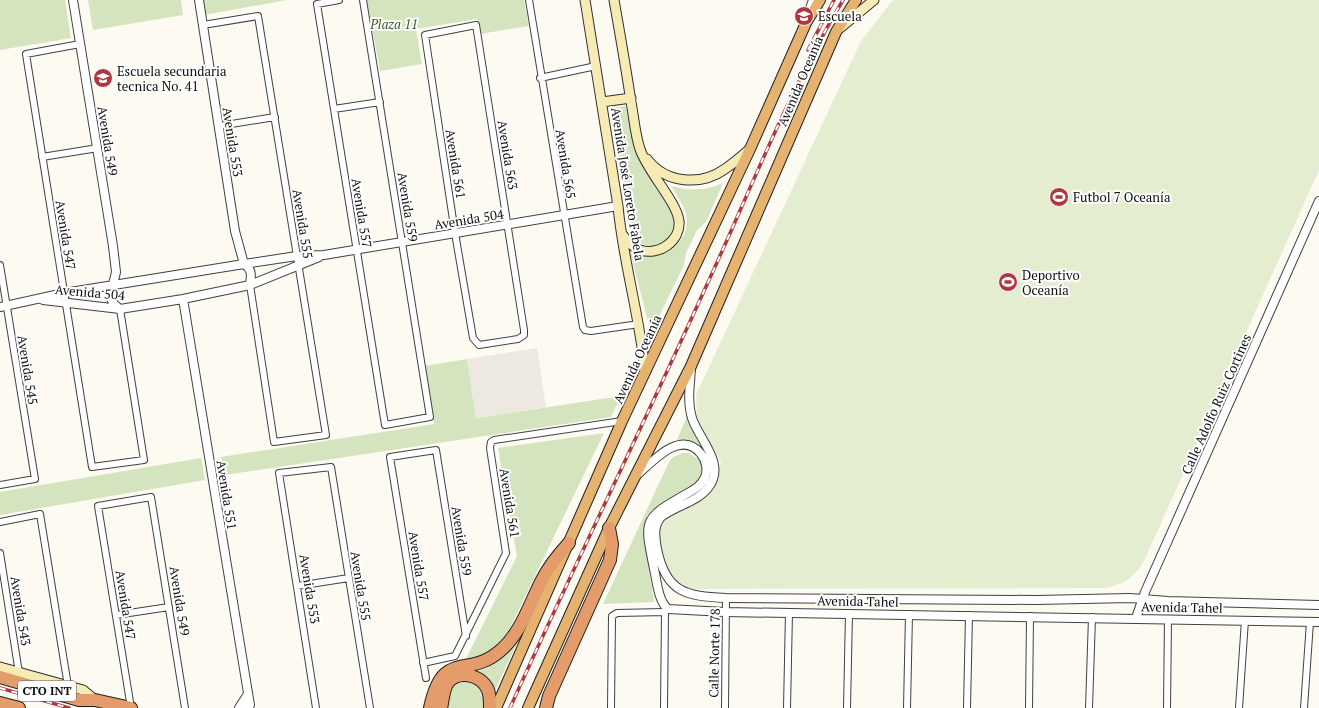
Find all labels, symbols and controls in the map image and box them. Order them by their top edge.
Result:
school or university icon: Escuela [793,5,815,27]
place label: Escuela [818,7,862,25]
park label: Plaza 11 [369,15,418,33]
street label: Avenida Oceanía [773,33,827,129]
place label: Escuela secundaria tecnica No. 41 [117,62,227,95]
school or university icon: Escuela secundaria tecnica No. 41 [92,67,114,89]
street label: Avenida 549 [94,105,122,177]
street label: Avenida 553 [219,106,247,178]
street label: Avenida José Loreto Fabela [607,106,649,262]
street label: Avenida 563 [494,119,522,191]
street label: Avenida 561 [442,128,470,200]
street label: Avenida 565 [552,128,580,200]
street label: Avenida 559 [394,171,422,243]
street label: Avenida 557 [348,177,376,249]
sports icon: Futbol 7 Oceanía [1048,186,1070,208]
street label: Avenida 555 [289,188,317,260]
place label: Futbol 7 Oceanía [1073,188,1171,206]
street label: Avenida 547 [52,199,80,271]
street label: Avenida 504 [433,205,505,233]
place label: Deportivo Oceanía [1022,266,1080,299]
sports icon: Deportivo Oceanía [997,271,1019,293]
street label: Avenida 504 [54,280,126,304]
street label: Avenida Oceanía [609,311,666,406]
street label: Calle Adolfo Ruiz Cortines [1177,331,1255,477]
street label: Avenida 545 [14,334,42,406]
street label: Avenida 551 [213,459,241,531]
street label: Avenida 561 [496,467,524,539]
street label: Avenida 559 [448,505,476,577]
street label: Avenida 557 [405,530,433,602]
street label: Avenida 555 [347,550,375,622]
street label: Avenida 553 [296,553,324,625]
street label: Avenida 549 [166,565,194,637]
street label: Avenida 547 [112,569,140,641]
street label: Avenida 543 [7,575,35,647]
street label: Avenida Tahel [817,591,899,611]
street label: Avenida Tahel [1141,597,1223,617]
street label: Calle Norte 178 [704,608,724,698]
road number: CTO INT [18,681,76,701]

